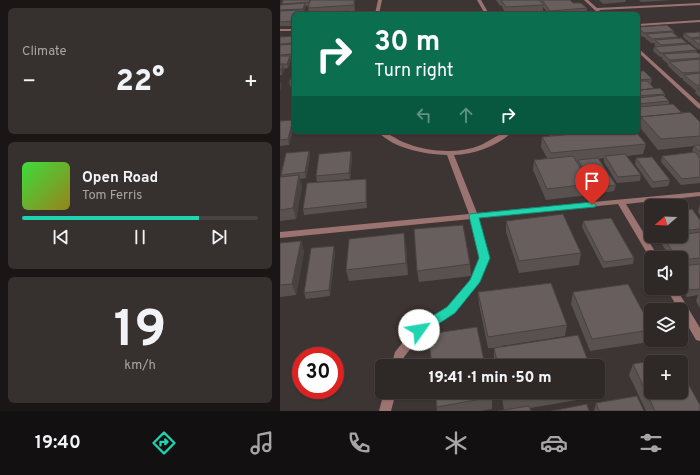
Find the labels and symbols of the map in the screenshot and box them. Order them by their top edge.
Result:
pin [575,164,609,205]
north arrow [644,199,688,243]
position arrow [398,309,440,351]
speed limit sign: 30 [292,347,344,399]

